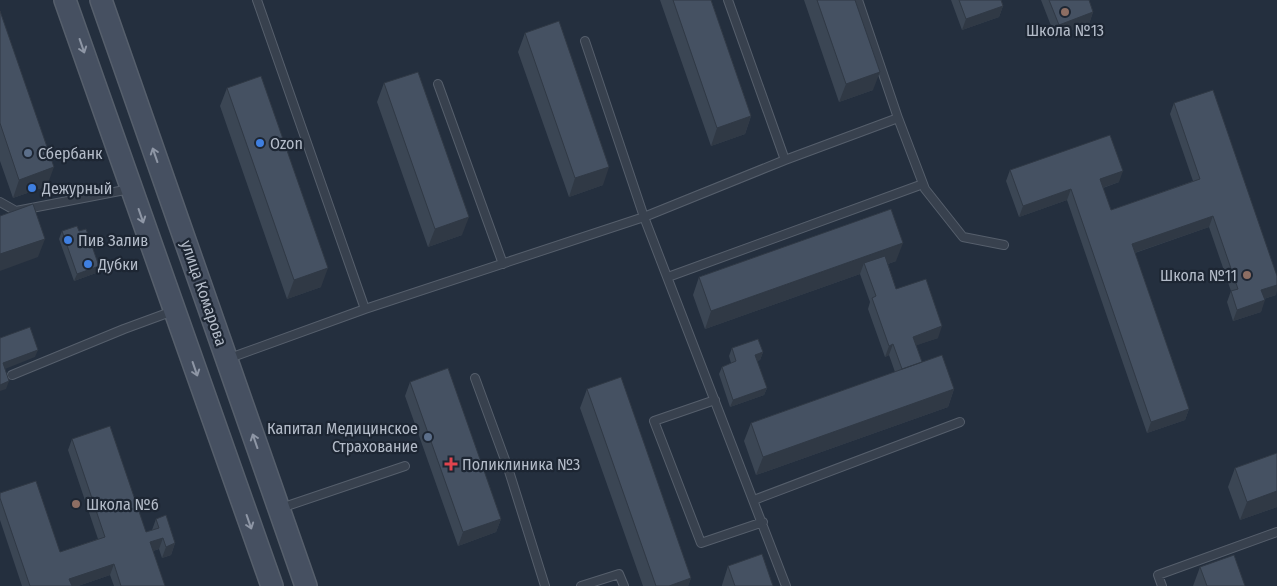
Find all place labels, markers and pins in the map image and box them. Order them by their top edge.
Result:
marker: Школа №13 [1059,6,1071,18]
place label: Школа №13 [1026,21,1104,40]
place label: Ozon [270,134,303,153]
marker: Ozon [254,137,266,149]
place label: Сбербанк [38,144,103,163]
marker: Сбербанк [22,147,34,159]
place label: Дежурный [41,179,112,198]
marker: Дежурный [26,182,38,194]
place label: Пив Залив [78,231,148,250]
marker: Пив Залив [62,234,74,246]
place label: Дубки [97,255,138,274]
marker: Дубки [82,258,94,270]
place label: Школа №11 [1160,266,1237,285]
marker: Школа №11 [1241,269,1253,281]
place label: Капитал Медицинское Страхование [267,419,418,456]
marker: Капитал Медицинское Страхование [422,431,434,443]
place label: Поликлиника №3 [462,455,580,474]
marker: Поликлиника №3 [444,457,458,471]
place label: Школа №6 [86,495,159,514]
marker: Школа №6 [70,498,82,510]

